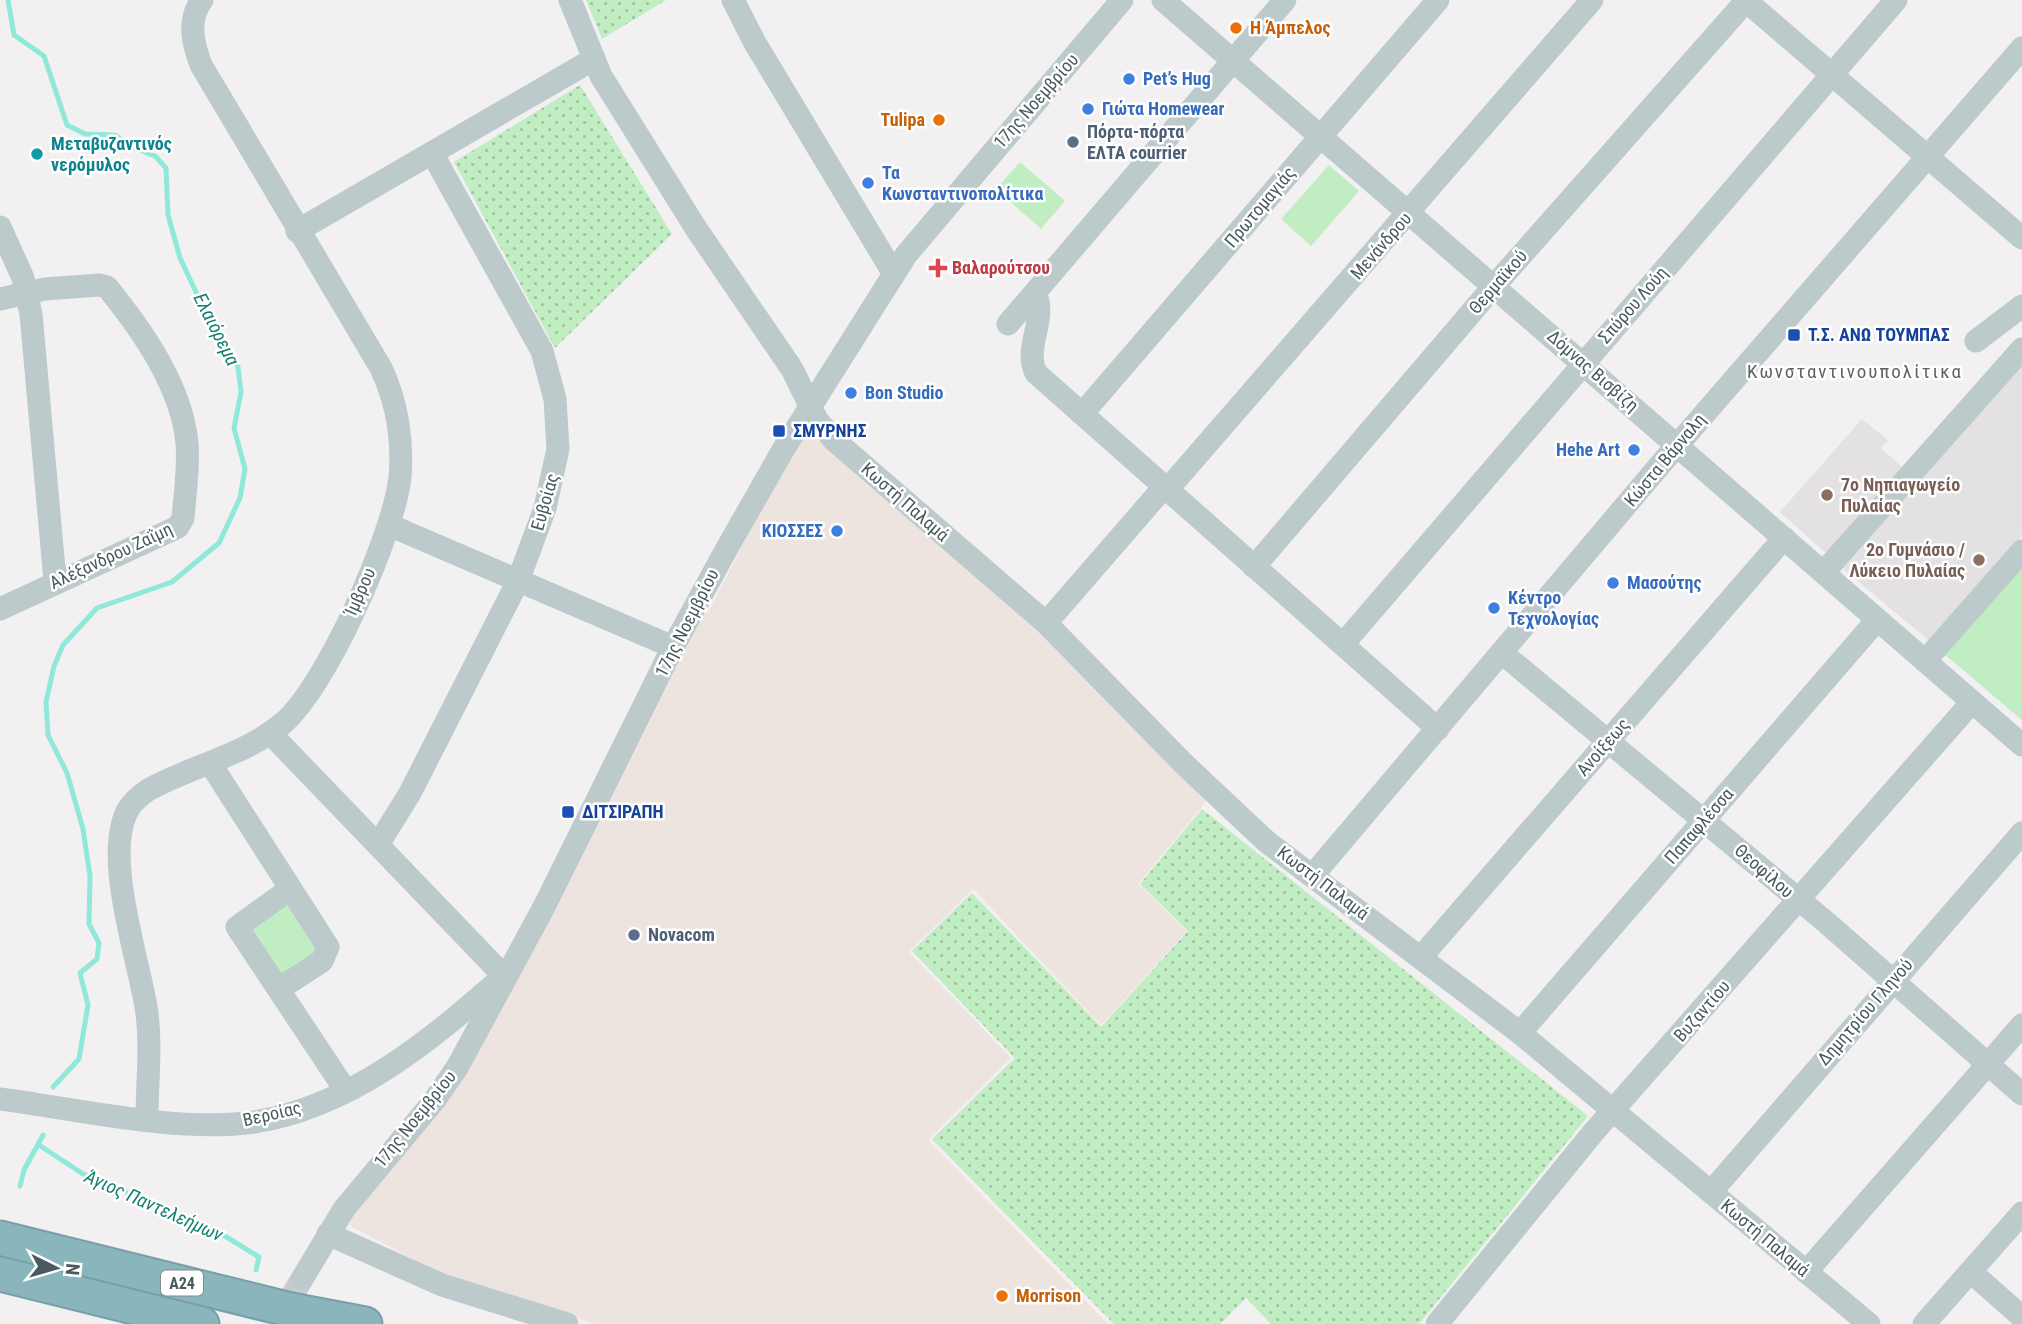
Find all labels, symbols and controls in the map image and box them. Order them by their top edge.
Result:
place label: Η Άμπελος [1250,17,1331,38]
marker: Η Άμπελος [1228,20,1244,36]
street label: 17ης Νοεμβρίου [989,49,1082,152]
place label: Pet’s Hug [1143,68,1211,89]
marker: Pet’s Hug [1121,71,1137,87]
place label: Γιώτα Homewear [1102,98,1225,119]
marker: Γιώτα Homewear [1080,101,1096,117]
place label: Tulipa [880,109,925,130]
marker: Tulipa [931,112,947,128]
place label: Πόρτα-πόρτα ΕΛΤΑ courrier [1087,121,1187,163]
place label: Μεταβυζαντινός νερόμυλος [51,133,172,175]
marker: Πόρτα-πόρτα ΕΛΤΑ courrier [1065,134,1081,150]
marker: Μεταβυζαντινός νερόμυλος [29,146,45,162]
place label: Τα Κωνσταντινοπολίτικα [882,162,1043,204]
street label: Πρωτομαγιάς [1220,162,1299,251]
marker: Τα Κωνσταντινοπολίτικα [860,175,876,191]
street label: Μενάνδρου [1346,208,1415,283]
street label: Θερμαϊκού [1464,245,1531,318]
place label: Βαλαρούτσου [952,257,1050,278]
marker: Βαλαρούτσου [930,260,946,276]
street label: Σπύρου Λούη [1594,262,1672,347]
water label: Ελαιόρεμα [189,289,245,369]
place label: Τ.Σ. ΑΝΩ ΤΟΥΜΠΑΣ [1808,324,1950,345]
street label: Δόμνας Βισβίζη [1543,325,1643,416]
marker: Τ.Σ. ΑΝΩ ΤΟΥΜΠΑΣ [1786,327,1802,343]
district label: Κωνσταντινουπολίτικα [1747,360,1963,383]
place label: Bon Studio [865,382,944,403]
marker: Bon Studio [843,385,859,401]
street label: Κώστα Βάρναλη [1620,409,1710,510]
place label: ΣΜΥΡΝΗΣ [793,420,866,441]
marker: ΣΜΥΡΝΗΣ [771,423,787,439]
place label: Hehe Art [1556,439,1620,460]
marker: Hehe Art [1626,442,1642,458]
street label: Κωστή Παλαμά [857,458,953,545]
street label: Ευβοίας [526,471,563,533]
place label: 7ο Νηπιαγωγείο Πυλαίας [1841,474,1960,516]
marker: 7ο Νηπιαγωγείο Πυλαίας [1819,487,1835,503]
street label: Αλέξανδρου Ζαΐμη [46,518,176,593]
place label: ΚΙΟΣΣΕΣ [762,520,823,541]
marker: ΚΙΟΣΣΕΣ [829,523,845,539]
place label: 2o Γυμνάσιο / Λύκειο Πυλαίας [1849,539,1965,581]
marker: 2o Γυμνάσιο / Λύκειο Πυλαίας [1971,552,1987,568]
street label: Ίμβρου [339,565,379,620]
street label: 17ης Νοεμβρίου [650,565,723,680]
place label: Μασούτης [1627,572,1702,593]
marker: Μασούτης [1605,575,1621,591]
place label: Κέντρο Τεχνολογίας [1508,587,1599,630]
marker: Κέντρο Τεχνολογίας [1486,600,1502,616]
street label: Ανοίξεως [1572,714,1633,780]
street label: Παπαφλέσσα [1660,783,1737,868]
place label: ΔΙΤΣΙΡΑΠΗ [582,801,664,822]
marker: ΔΙΤΣΙΡΑΠΗ [560,804,576,820]
street label: Θεοφίλου [1731,839,1798,902]
street label: Κωστή Παλαμά [1274,841,1373,924]
place label: Novacom [648,924,715,945]
marker: Novacom [626,927,642,943]
street label: Δημητρίου Γληνού [1813,954,1917,1069]
street label: Βυζαντίου [1669,976,1734,1046]
street label: 17ης Νοεμβρίου [369,1066,460,1171]
street label: Βεροίας [241,1097,303,1130]
water label: Άγιος Παντελεήμων [80,1164,227,1247]
street label: Κωστή Παλαμά [1717,1195,1814,1281]
north arrow [21,1233,91,1303]
text: N [60,1263,84,1276]
road number: Α24 [161,1270,203,1296]
place label: Morrison [1016,1285,1081,1306]
marker: Morrison [994,1288,1010,1304]

